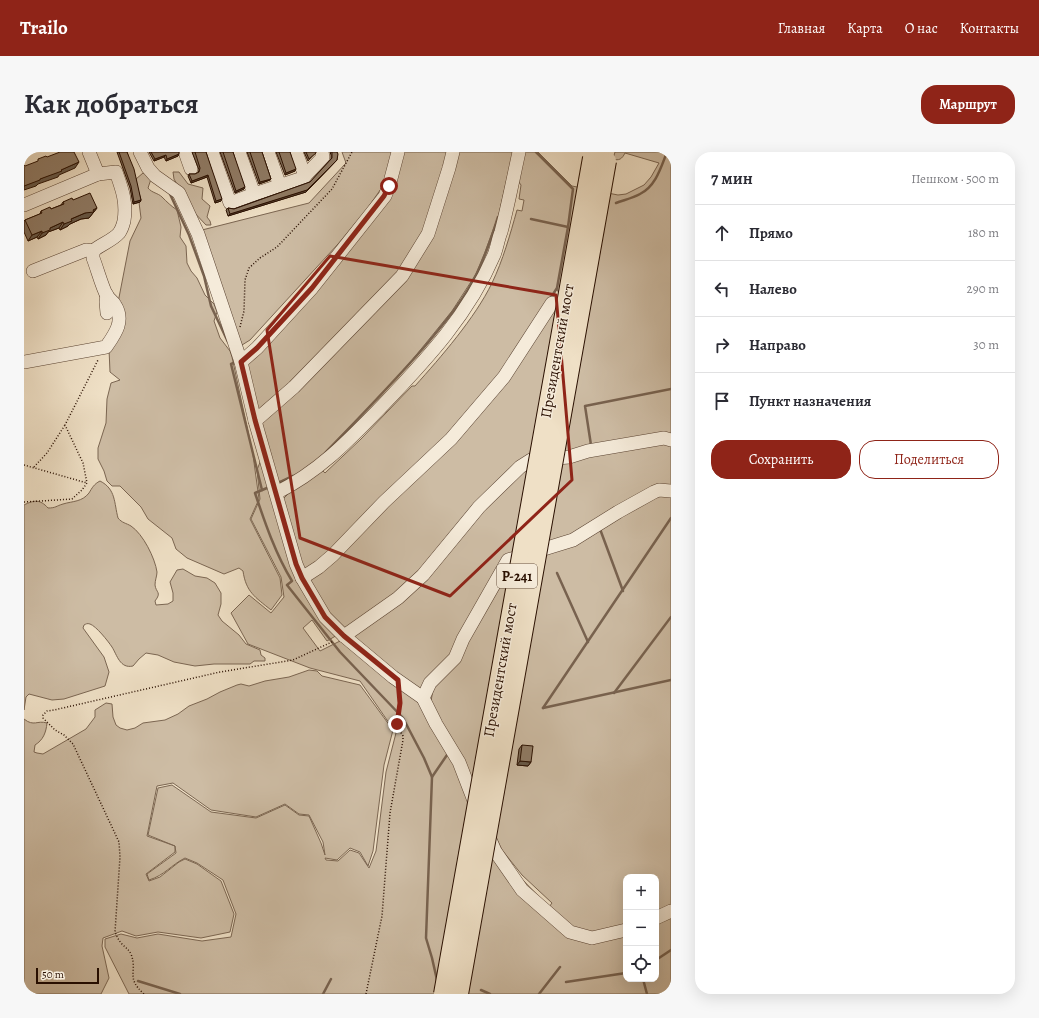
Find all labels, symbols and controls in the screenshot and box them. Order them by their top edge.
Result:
text: Trailo [20,15,68,41]
text: Главная [778,19,825,38]
text: Карта [847,19,883,38]
text: О нас [905,19,938,38]
text: Контакты [960,19,1019,38]
text: Как добраться [24,85,199,123]
button: Маршрут [921,85,1015,124]
text: 7 мин [711,167,753,190]
text: Пешком · 500 m [911,170,999,187]
route start [380,177,398,195]
icon: ahead [711,222,733,244]
text: Прямо [749,223,793,243]
text: 180 m [968,224,999,241]
icon: left [711,278,733,300]
text: Налево [749,279,797,299]
text: 290 m [967,280,999,297]
street label: Президентский мост [535,282,579,420]
icon: right [711,334,733,356]
text: Направо [749,335,806,355]
text: 30 m [973,336,999,353]
icon: arrive [711,390,733,412]
text: Пункт назначения [749,391,871,411]
button: Сохранить [711,440,851,479]
button: Поделиться [859,440,999,479]
road number: Р-241 [497,564,537,588]
street label: Президентский мост [478,601,522,739]
route end [388,715,406,733]
map controls [623,874,659,982]
button: + [623,874,659,910]
button: − [623,910,659,946]
button: locate [623,946,659,982]
scale bar [36,966,99,985]
text: 50 m [42,967,64,982]

